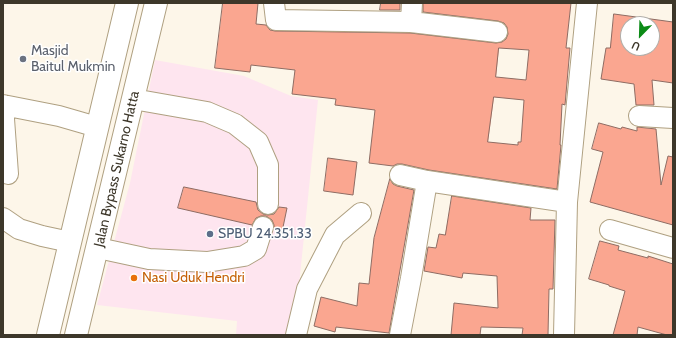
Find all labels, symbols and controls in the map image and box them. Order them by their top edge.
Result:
north arrow [620,16,660,56]
text: U [629,38,642,54]
place label: Masjid Baitul Mukmin [31,43,115,76]
marker: Masjid Baitul Mukmin [18,54,28,64]
street label: Jalan Bypass Sukarno Hatta [91,89,143,249]
place label: SPBU 24.351.33 [218,226,312,242]
marker: SPBU 24.351.33 [205,229,215,239]
place label: Nasi Uduk Hendri [142,270,245,286]
marker: Nasi Uduk Hendri [129,273,139,283]

